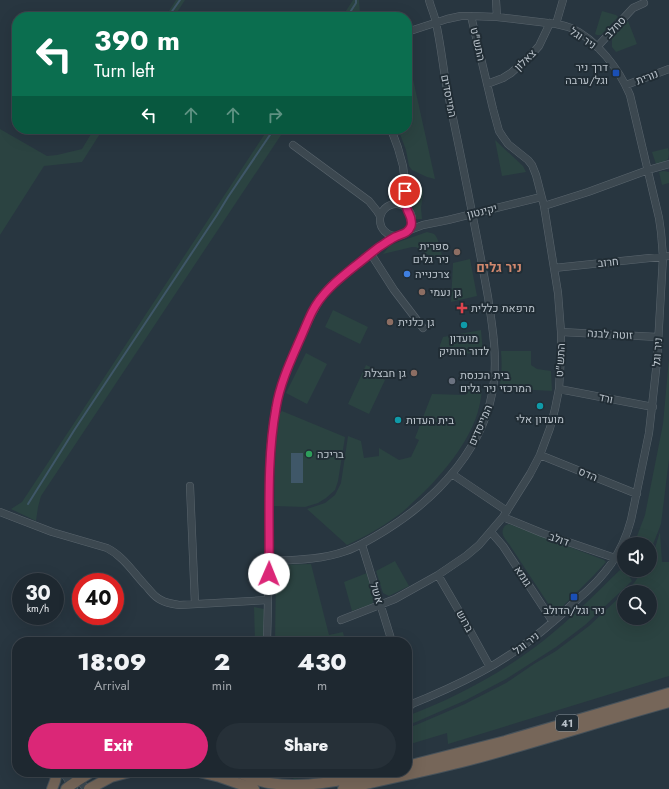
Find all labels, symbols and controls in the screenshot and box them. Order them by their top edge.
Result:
street label: סחלב [601,12,629,42]
text: 390 m [94,20,180,61]
street label: ניר וגל [566,23,600,53]
street label: התש"ט [466,26,490,62]
icon: left [28,28,80,80]
street label: צאלון [510,46,540,74]
text: Turn left [94,58,154,84]
place label: דרך ניר וגל/ערבה [565,59,608,88]
street label: נורית [633,65,661,89]
marker: דרך ניר וגל/ערבה [611,68,621,78]
street label: המייסדים [437,73,461,119]
icon: left [138,104,160,126]
icon: ahead [180,104,202,126]
icon: ahead [222,104,244,126]
icon: right [264,104,286,126]
pin [388,174,422,208]
icon: arrive [394,180,416,202]
street label: יקינטון [465,200,499,222]
place label: ספרית ניר גלים [413,238,449,267]
marker: ספרית ניר גלים [452,247,462,257]
street label: חרוב [597,253,619,271]
district label: ניר גלים [476,258,522,277]
place label: צרכנייה [415,266,449,282]
marker: צרכנייה [402,269,412,279]
place label: גן נעמי [430,284,461,300]
marker: גן נעמי [417,287,427,297]
place label: מרפאת כללית [471,300,535,316]
marker: מרפאת כללית [456,302,468,314]
place label: גן כלנית [398,314,434,330]
marker: גן כלנית [385,317,395,327]
marker: מועדון לדור הותיק [459,320,469,330]
street label: זוטה לבנה [587,325,633,343]
place label: מועדון לדור הותיק [439,330,489,359]
street label: ניר וגל [648,337,666,367]
street label: התש"ט [551,343,569,377]
place label: גן חבצלת [364,365,406,381]
place label: בית הכנסת המרכזי ניר גלים [460,367,531,396]
marker: גן חבצלת [409,368,419,378]
marker: בית הכנסת המרכזי ניר גלים [447,376,457,386]
street label: ורד [597,389,615,407]
marker: מועדון אלי [535,401,545,411]
street label: המייסדים [464,402,496,448]
place label: מועדון אלי [516,411,564,427]
place label: בית העדות [406,412,454,428]
marker: בית העדות [393,415,403,425]
place label: בריכה [317,446,344,462]
marker: בריכה [304,449,314,459]
street label: הדס [576,463,600,485]
street label: דולב [547,528,572,550]
map controls [617,537,657,625]
button: sound [617,537,657,577]
position arrow [248,553,290,595]
street label: גומא [510,563,536,589]
speed limit sign: 40 [72,573,124,625]
text: 30 [25,579,51,608]
street label: אשל [366,580,388,606]
button: search [617,585,657,625]
marker: ניר וגל/הדולב [569,592,579,602]
text: km/h [27,601,49,616]
place label: ניר וגל/הדולב [543,602,605,618]
street label: ברוש [452,607,478,635]
street label: ניר וגל [510,628,542,658]
text: 18:09 [77,644,147,679]
text: 2 [214,644,230,679]
text: 430 [297,644,347,679]
text: Arrival [94,676,130,695]
text: min [212,676,232,695]
text: m [317,676,327,695]
road number: 41 [556,715,578,731]
button: Exit [28,723,208,769]
button: Share [216,723,396,769]

